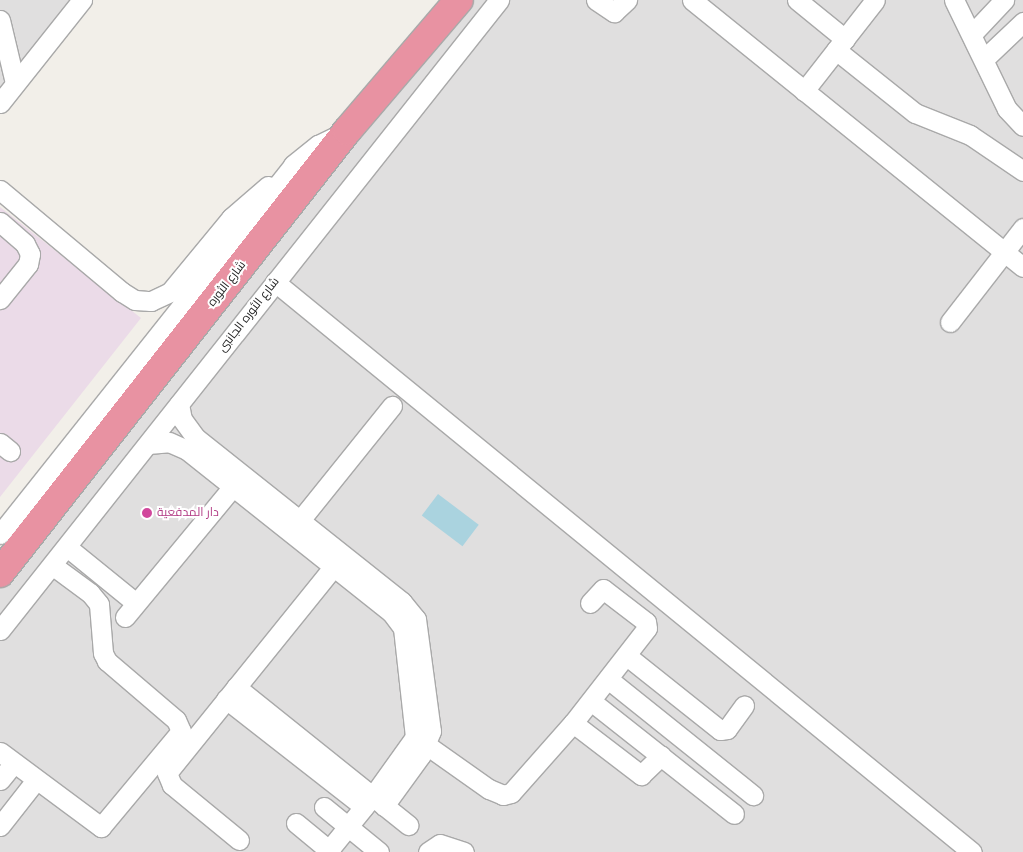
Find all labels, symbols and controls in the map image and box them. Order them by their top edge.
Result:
street label: شارع الثوره [205,258,249,310]
street label: شارع الثوره الجانبى [215,275,283,355]
place label: دار المدفعية [157,506,219,520]
marker: دار المدفعية [141,507,153,519]

